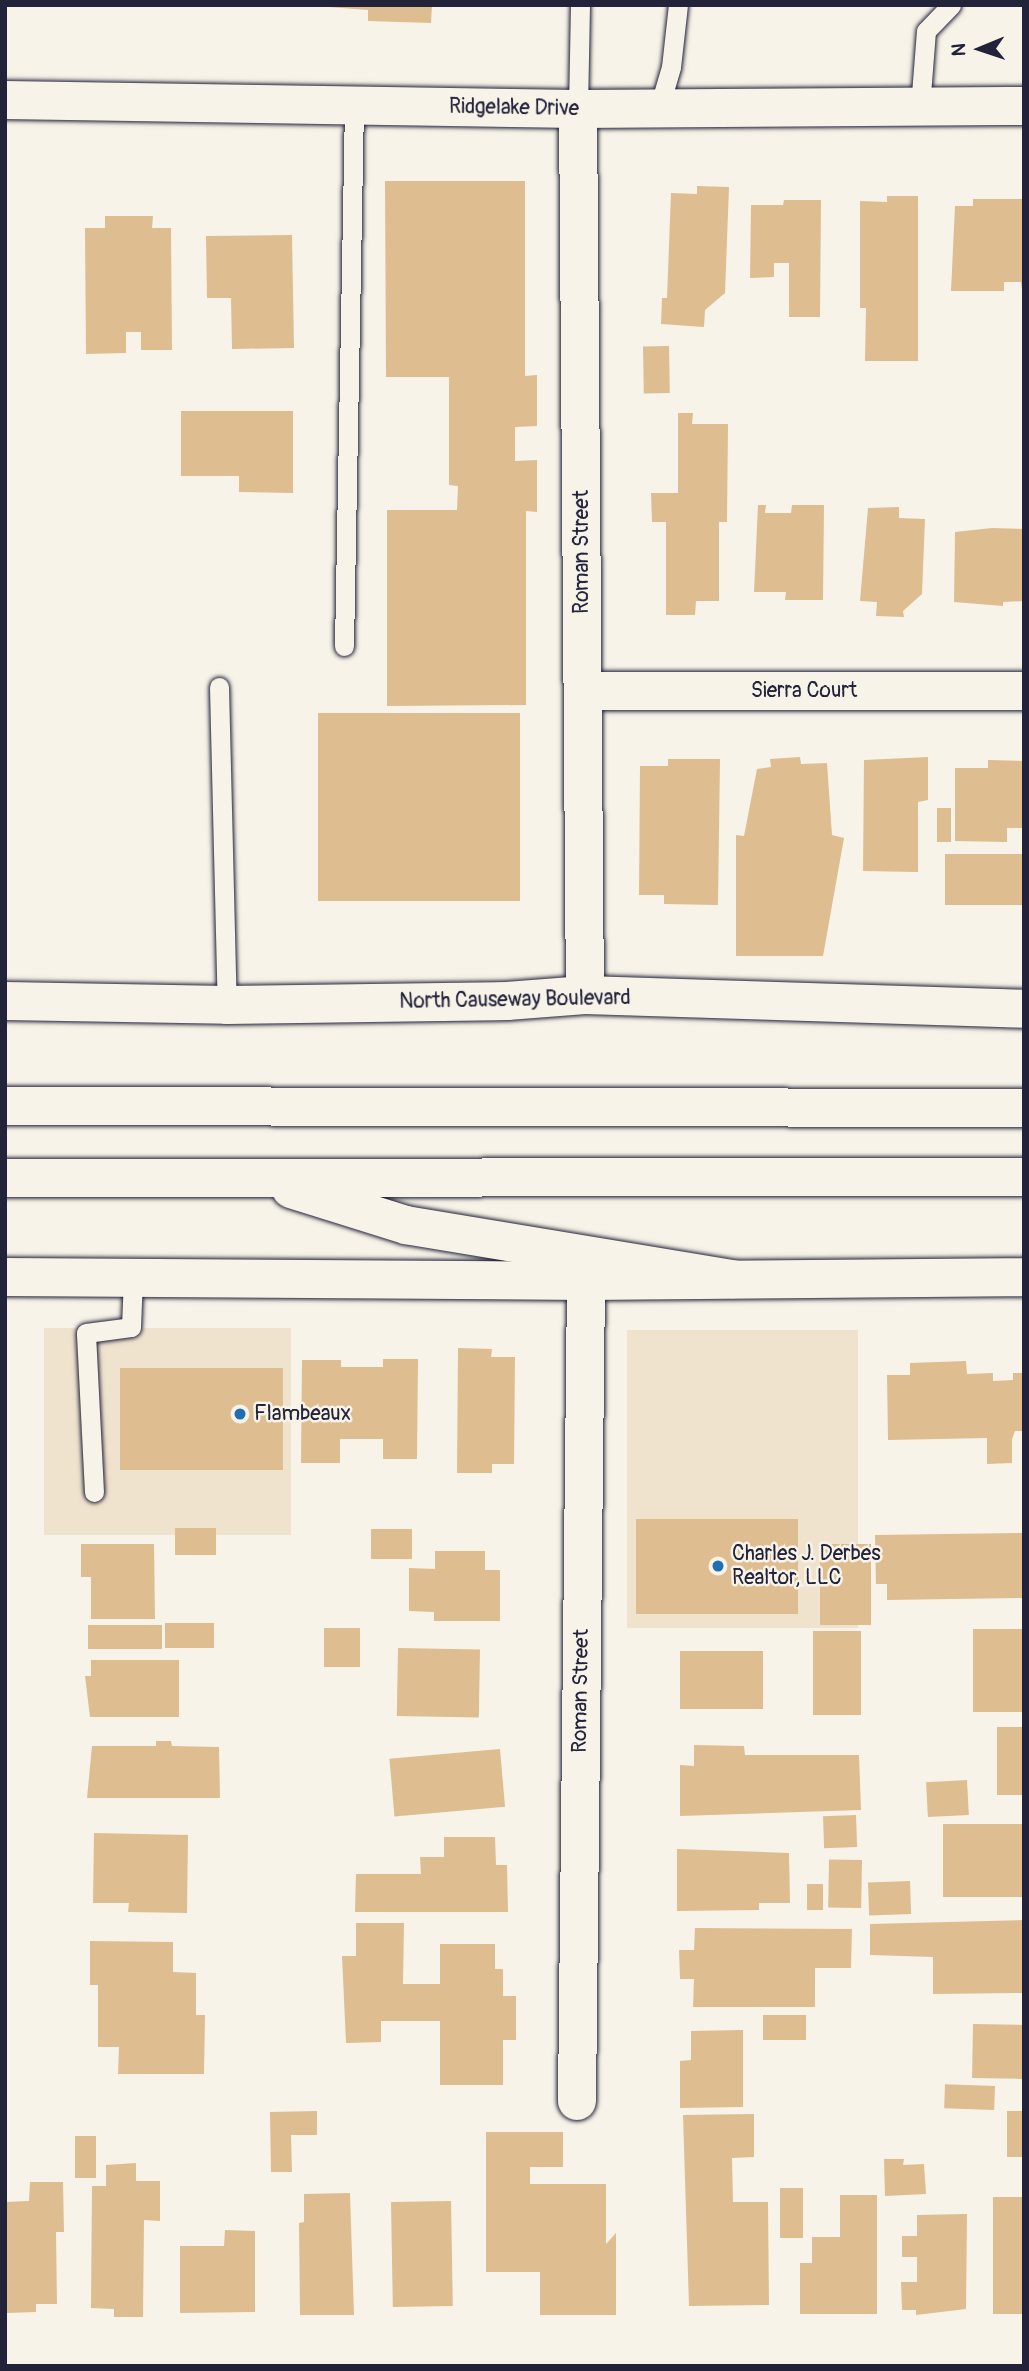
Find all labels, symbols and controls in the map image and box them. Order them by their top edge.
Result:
north arrow [945,14,1015,84]
text: N [947,43,971,57]
street label: Ridgelake Drive [449,94,579,122]
street label: Roman Street [569,490,595,614]
street label: Sierra Court [751,678,857,704]
street label: North Causeway Boulevard [399,985,631,1015]
place label: Flambeaux [254,1401,351,1427]
marker: Flambeaux [232,1406,248,1422]
place label: Charles J. Derbes Realtor, LLC [732,1541,881,1591]
marker: Charles J. Derbes Realtor, LLC [710,1558,726,1574]
street label: Roman Street [567,1629,595,1753]

